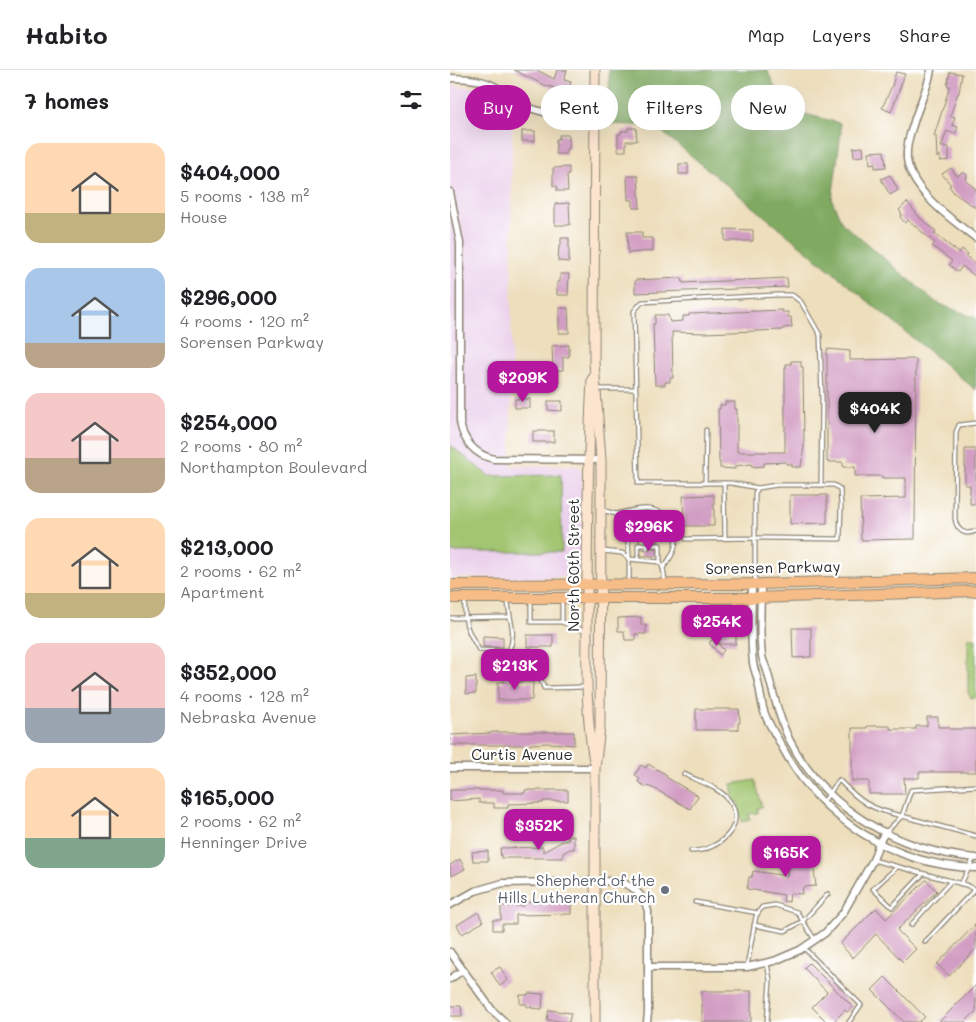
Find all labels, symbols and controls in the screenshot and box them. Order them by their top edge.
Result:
text: Habito [25,19,108,50]
text: Map [748,23,784,47]
text: Layers [812,23,871,47]
text: Share [899,23,951,47]
chip: Buy [465,85,531,130]
chip: Rent [541,85,618,130]
chip: Filters [628,85,721,130]
chip: New [731,85,805,130]
icon: filters [397,86,425,114]
text: 7 homes [25,87,109,114]
text: $404,000 [180,158,280,185]
icon: home [65,163,125,223]
text: 5 rooms · 138 m² [180,185,309,206]
text: House [180,206,227,227]
text: $296,000 [180,283,277,310]
icon: home [65,288,125,348]
text: 4 rooms · 120 m² [180,310,309,331]
text: Sorensen Parkway [180,331,324,352]
pin: $209K [488,360,558,403]
text: $209K [498,366,548,387]
pin: $404K [840,392,910,434]
text: $404K [850,397,901,418]
text: $254,000 [180,408,277,435]
icon: home [65,413,125,473]
text: 2 rooms · 80 m² [180,435,302,456]
text: Northampton Boulevard [180,456,367,477]
street label: North 60th Street [563,498,583,632]
pin: $296K [614,510,684,552]
text: $296K [625,515,673,536]
text: $213,000 [180,533,274,560]
icon: home [65,538,125,598]
street label: Sorensen Parkway [705,556,841,578]
text: 2 rooms · 62 m² [180,560,301,581]
text: Apartment [180,581,265,602]
pin: $254K [682,604,752,647]
text: $254K [693,610,741,631]
pin: $213K [480,648,550,691]
text: $213K [492,654,538,675]
text: $352,000 [180,658,277,685]
icon: home [65,663,125,723]
text: 4 rooms · 128 m² [180,685,309,706]
text: Nebraska Avenue [180,706,317,727]
street label: Curtis Avenue [471,744,573,764]
text: $165,000 [180,783,274,810]
icon: home [65,788,125,848]
pin: $352K [504,808,574,851]
text: 2 rooms · 62 m² [180,810,301,831]
text: $352K [515,814,563,835]
text: Henninger Drive [180,831,307,852]
pin: $165K [751,836,821,878]
text: $165K [763,841,809,862]
place label: Shepherd of the Hills Lutheran Church [497,870,655,907]
marker: Shepherd of the Hills Lutheran Church [659,884,671,896]

